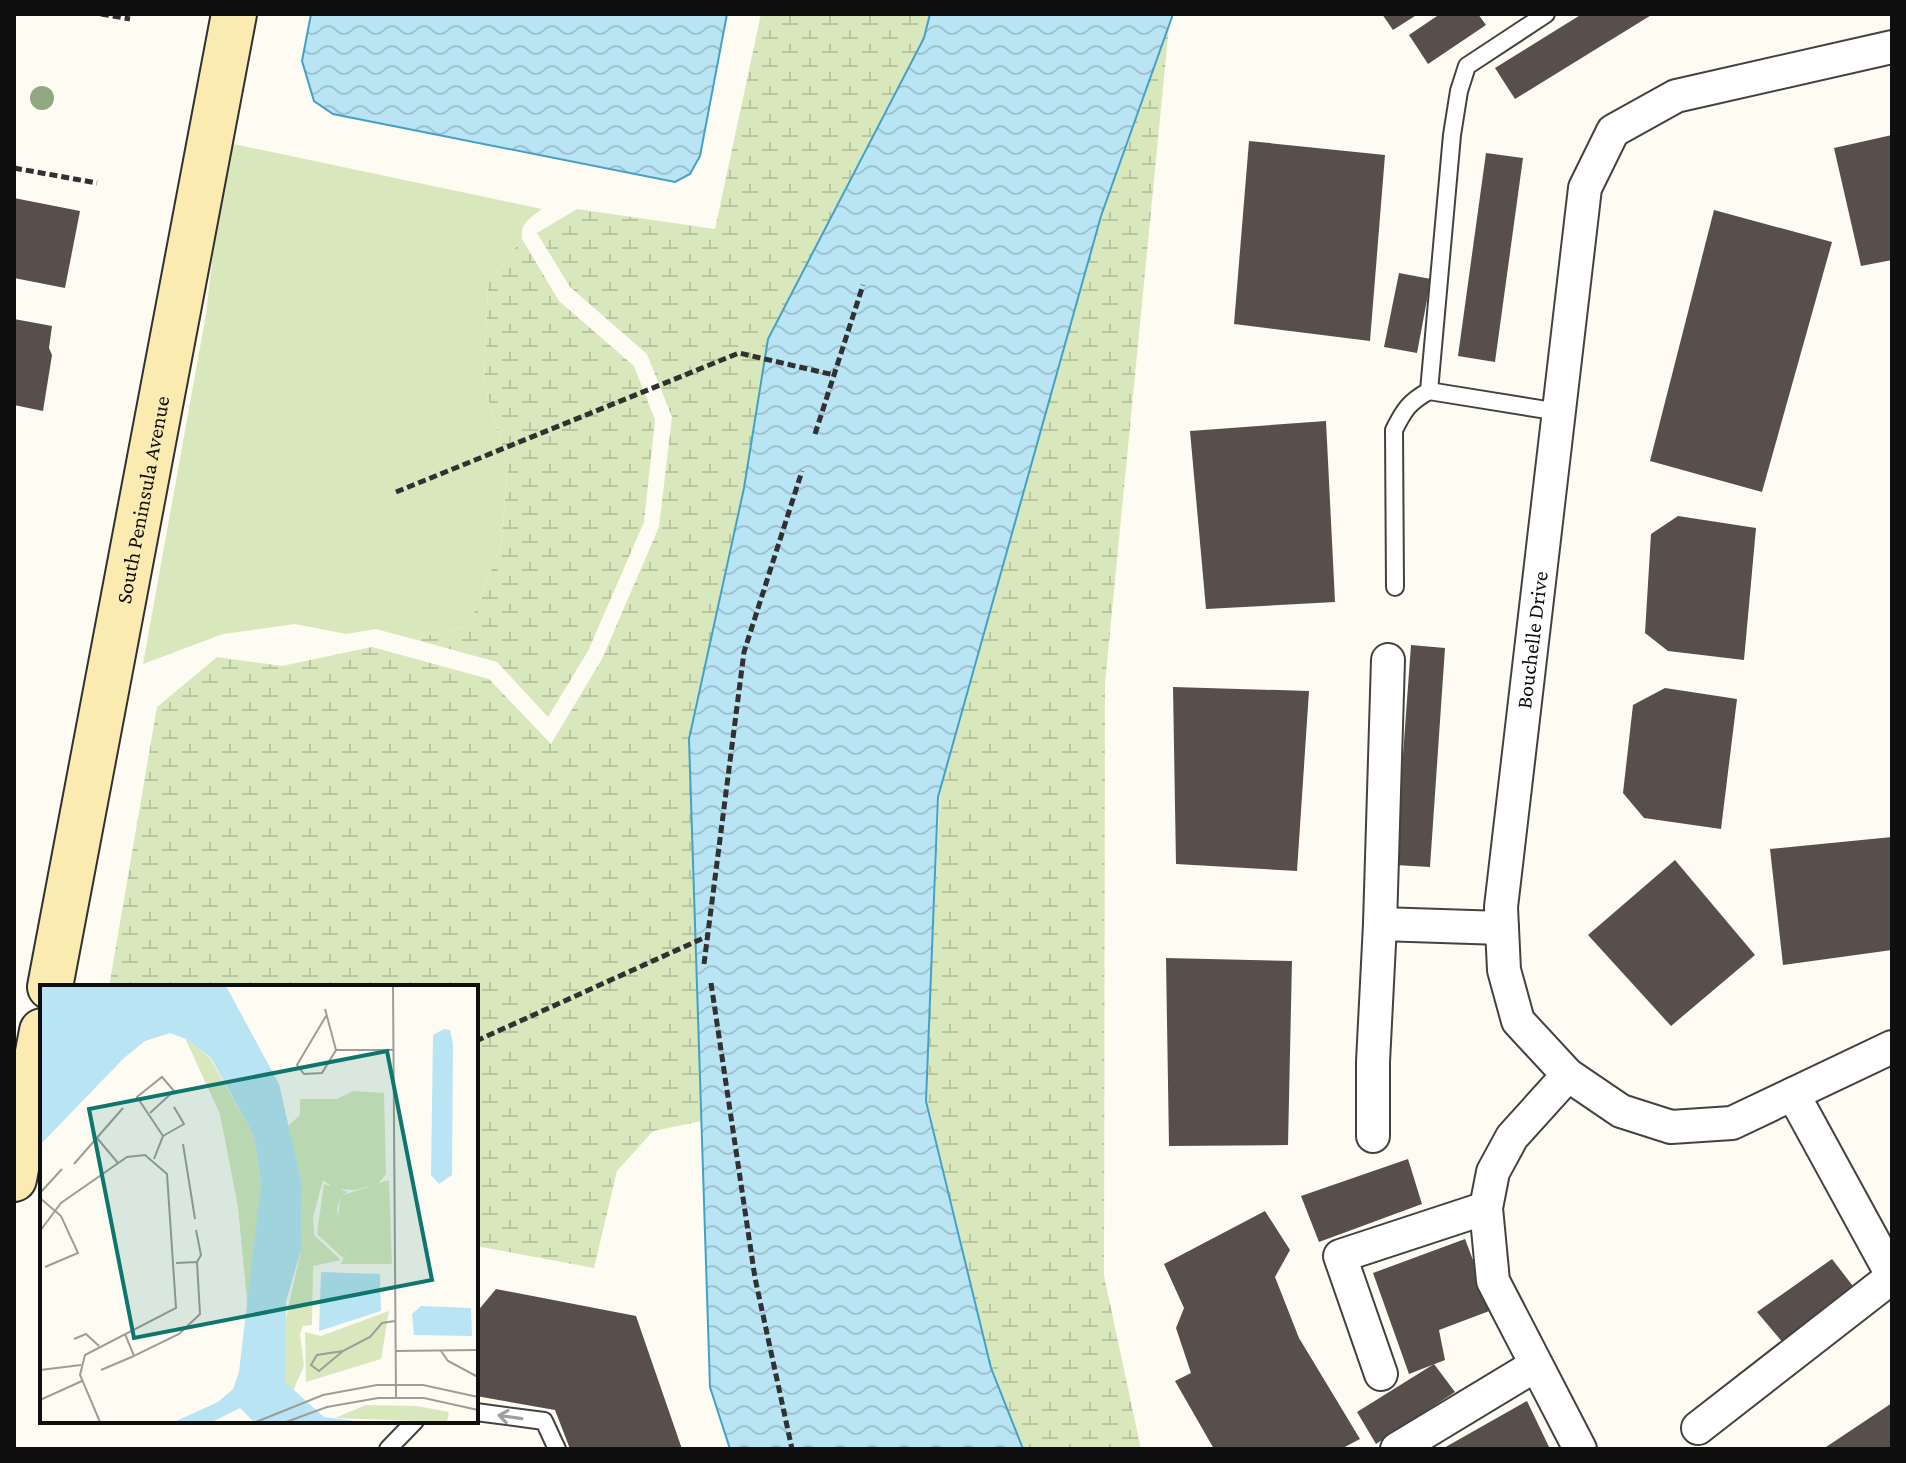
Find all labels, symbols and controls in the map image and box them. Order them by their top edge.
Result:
street label: South Peninsula Avenue [110,394,174,606]
street label: Bouchelle Drive [1511,570,1553,710]
inset map [40,985,478,1423]
one-way arrow [498,1409,523,1424]

